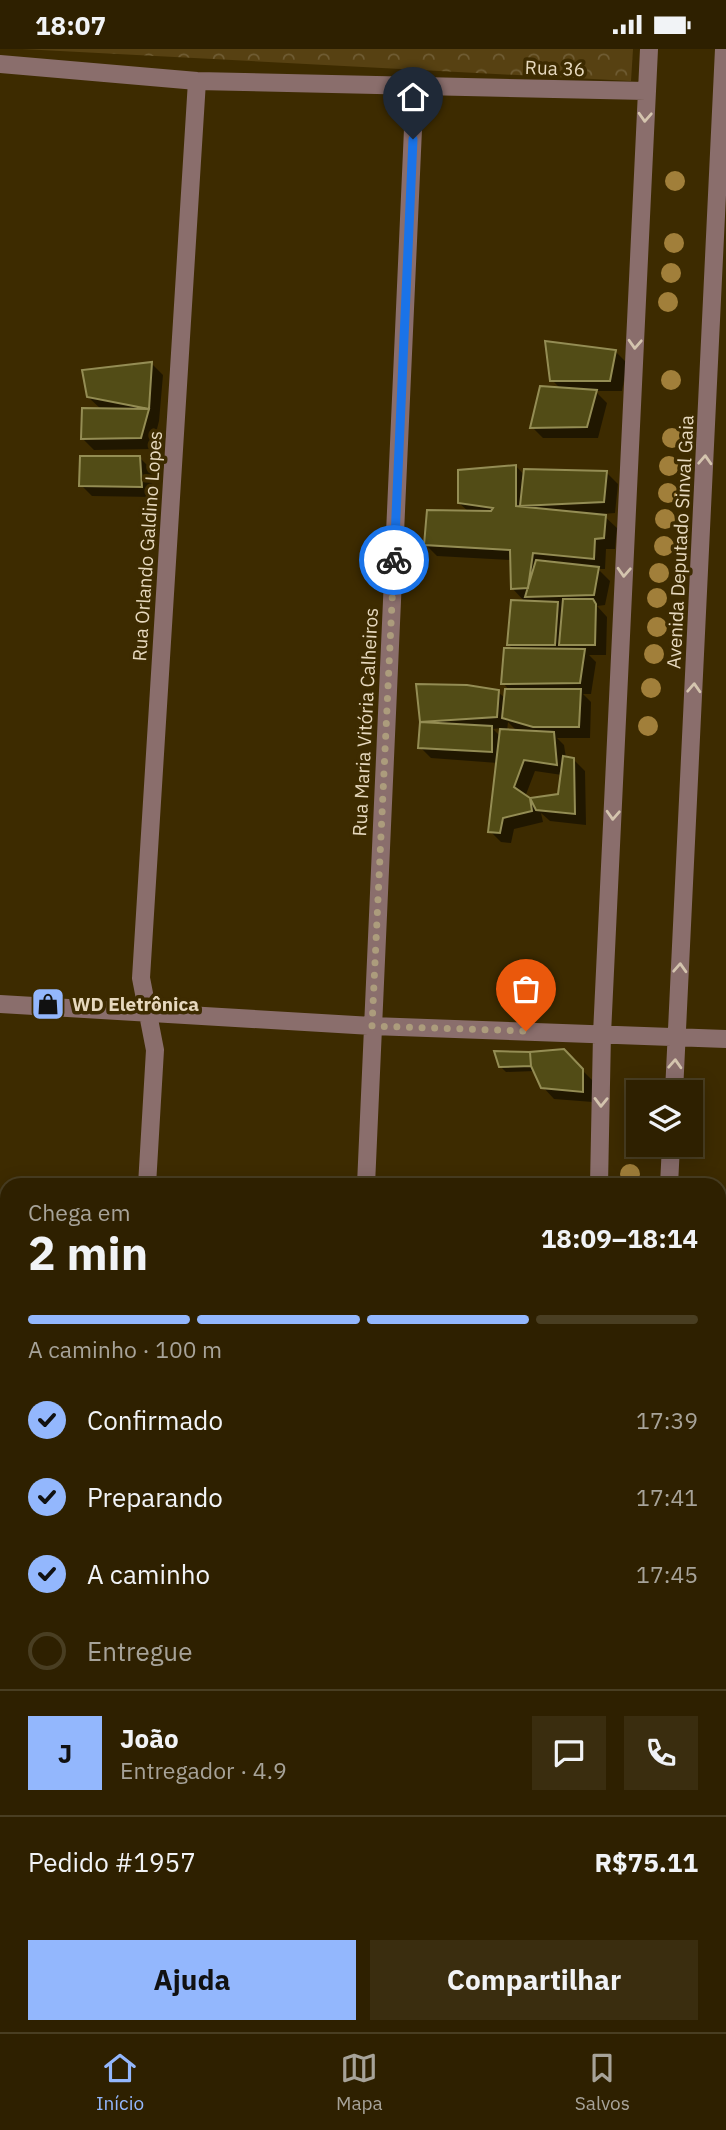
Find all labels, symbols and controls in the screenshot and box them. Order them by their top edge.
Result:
text: 18:07 [35,8,106,42]
street label: Rua 36 [524,55,586,81]
pin [383,67,443,139]
icon: home [394,78,432,116]
one-way arrow [638,112,653,123]
one-way arrow [627,339,642,350]
street label: Avenida Deputado Sinval Gaia [661,414,699,670]
street label: Rua Orlando Galdino Lopes [127,430,167,662]
one-way arrow [697,455,712,466]
courier [359,525,429,595]
icon: bike [375,541,413,579]
one-way arrow [617,566,632,577]
street label: Rua Maria Vitória Calheiros [347,607,383,837]
one-way arrow [686,682,701,693]
one-way arrow [605,810,620,821]
pin [496,959,556,1031]
one-way arrow [673,963,688,974]
icon: bag [507,970,545,1008]
shop icon: WD Eletrônica [29,985,67,1023]
place label: WD Eletrônica [72,992,199,1016]
one-way arrow [668,1058,683,1069]
map controls [626,1080,703,1157]
button: layers [626,1080,703,1157]
one-way arrow [593,1098,609,1108]
text: Chega em [28,1197,130,1227]
text: 18:09–18:14 [541,1221,698,1255]
text: 2 min [28,1223,148,1283]
text: A caminho · 100 m [28,1334,222,1364]
icon: check [28,1401,66,1439]
text: Confirmado [87,1403,223,1437]
text: 17:39 [636,1405,698,1435]
icon: check [28,1478,66,1516]
text: Preparando [87,1480,223,1514]
text: 17:41 [636,1482,698,1512]
icon: check [28,1555,66,1593]
text: A caminho [87,1557,210,1591]
text: 17:45 [636,1559,698,1589]
text: Entregue [87,1634,192,1668]
button: chat [532,1716,606,1790]
button: phone [624,1716,698,1790]
text: João [120,1721,179,1755]
text: J [58,1736,72,1770]
text: Entregador · 4.9 [120,1755,287,1785]
text: Pedido #1957 [28,1845,196,1879]
text: R$75.11 [594,1845,698,1879]
button: Ajuda [28,1940,356,2020]
button: Compartilhar [370,1940,698,2020]
tab: Início [96,2049,144,2115]
tab: Mapa [336,2049,383,2115]
tab: Salvos [575,2049,630,2115]

